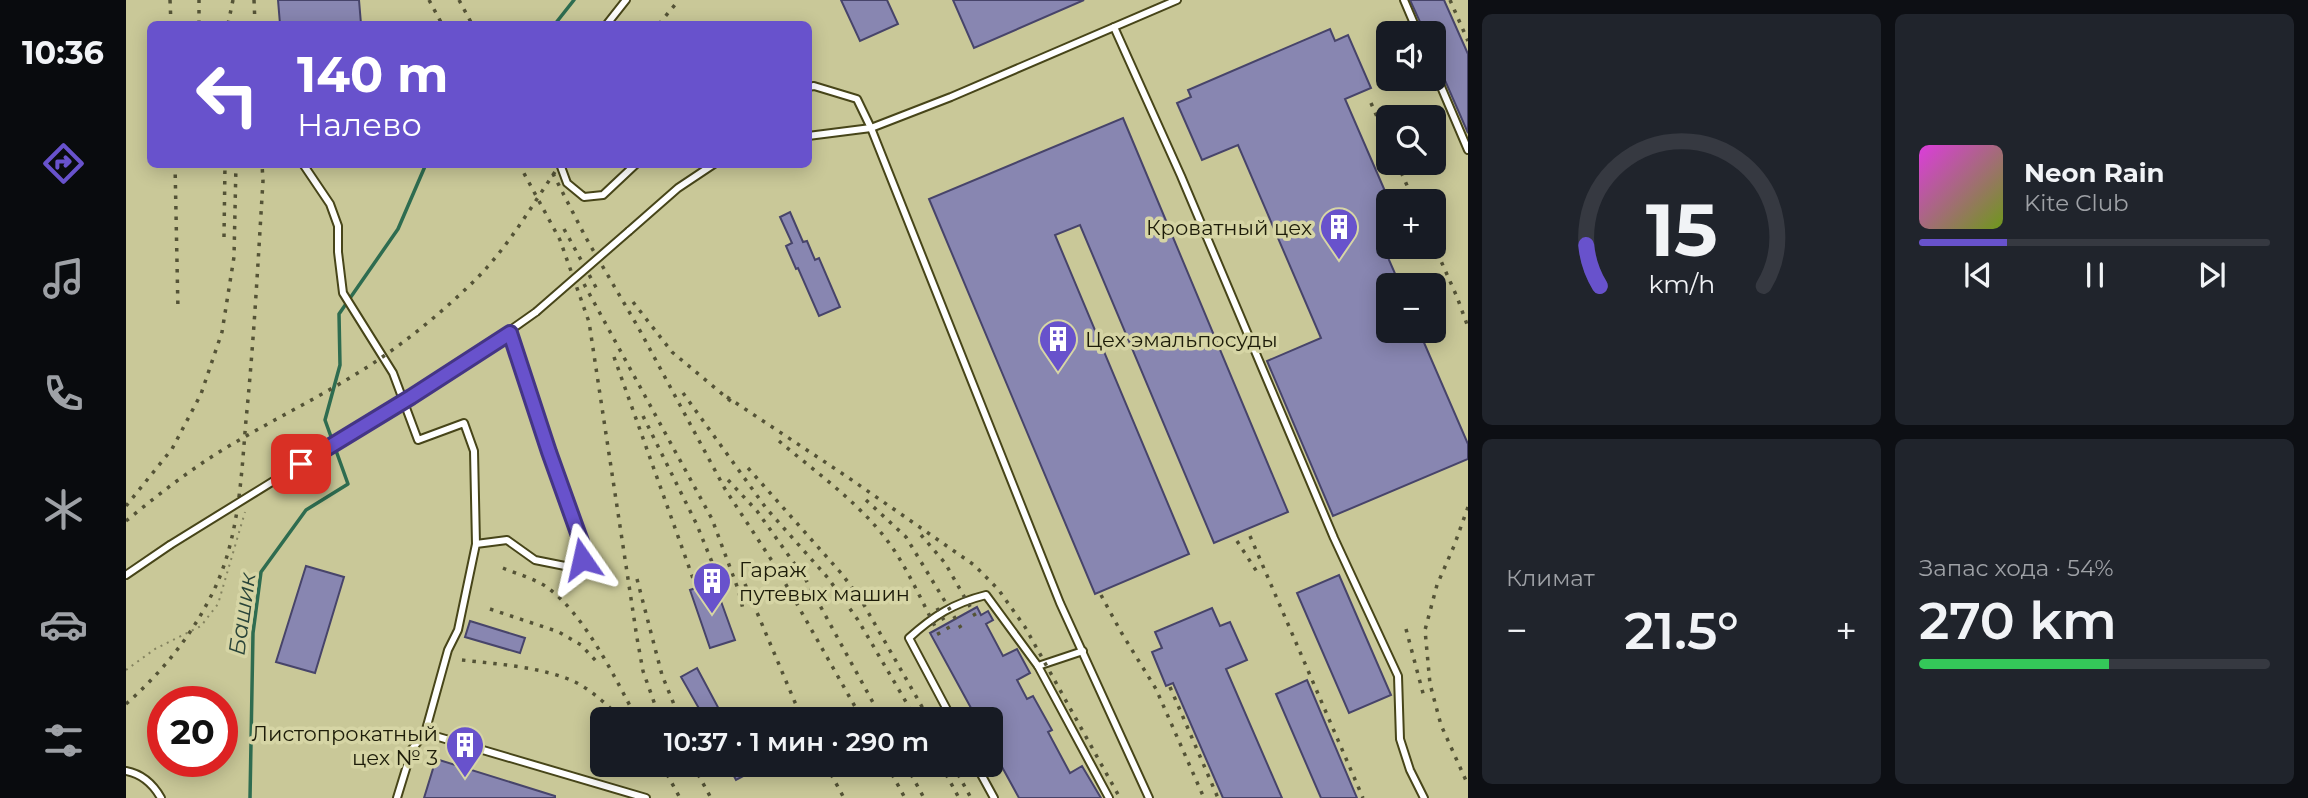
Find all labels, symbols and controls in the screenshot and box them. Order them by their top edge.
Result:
map controls [1376,21,1446,343]
button: sound [1376,21,1446,91]
text: 10:36 [22,33,104,72]
text: 140 m [297,45,449,104]
icon: left [182,49,273,140]
text: Налево [297,105,422,144]
button: search [1376,105,1446,175]
icon: directions [39,139,88,188]
text: Neon Rain [2024,157,2165,189]
text: 15 [1646,186,1717,274]
button: + [1376,189,1446,259]
text: Kite Club [2024,189,2129,217]
building icon: Кроватный цех [1318,206,1360,261]
place label: Кроватный цех [1146,215,1312,240]
icon: music [39,254,88,303]
icon: previous [1959,256,1997,294]
icon: pause [2076,256,2114,294]
icon: next [2193,256,2231,294]
text: km/h [1648,269,1715,299]
button: − [1376,273,1446,343]
building icon: Цех эмальпосуды [1037,318,1079,373]
place label: Цех эмальпосуды [1085,327,1278,352]
icon: phone [39,369,88,418]
pin [271,434,331,494]
icon: arrive [282,445,320,483]
icon: climate [39,485,88,534]
position arrow [545,522,619,596]
text: Запас хода · 54% [1919,554,2114,582]
place label: Гараж путевых машин [739,557,910,606]
building icon: Гараж путевых машин [691,560,733,615]
text: Климат [1506,564,1595,592]
water label: Башик [222,570,262,657]
text: 270 km [1919,589,2117,652]
text: 21.5° [1624,599,1739,662]
icon: car [39,600,88,649]
text: − [1506,607,1528,654]
text: + [1835,607,1857,654]
speed limit sign: 20 [147,686,238,777]
icon: filters [39,716,88,765]
place label: Листопрокатный цех № 3 [251,721,438,770]
building icon: Листопрокатный цех № 3 [444,724,486,779]
text: 10:37 · 1 мин · 290 m [664,726,929,758]

